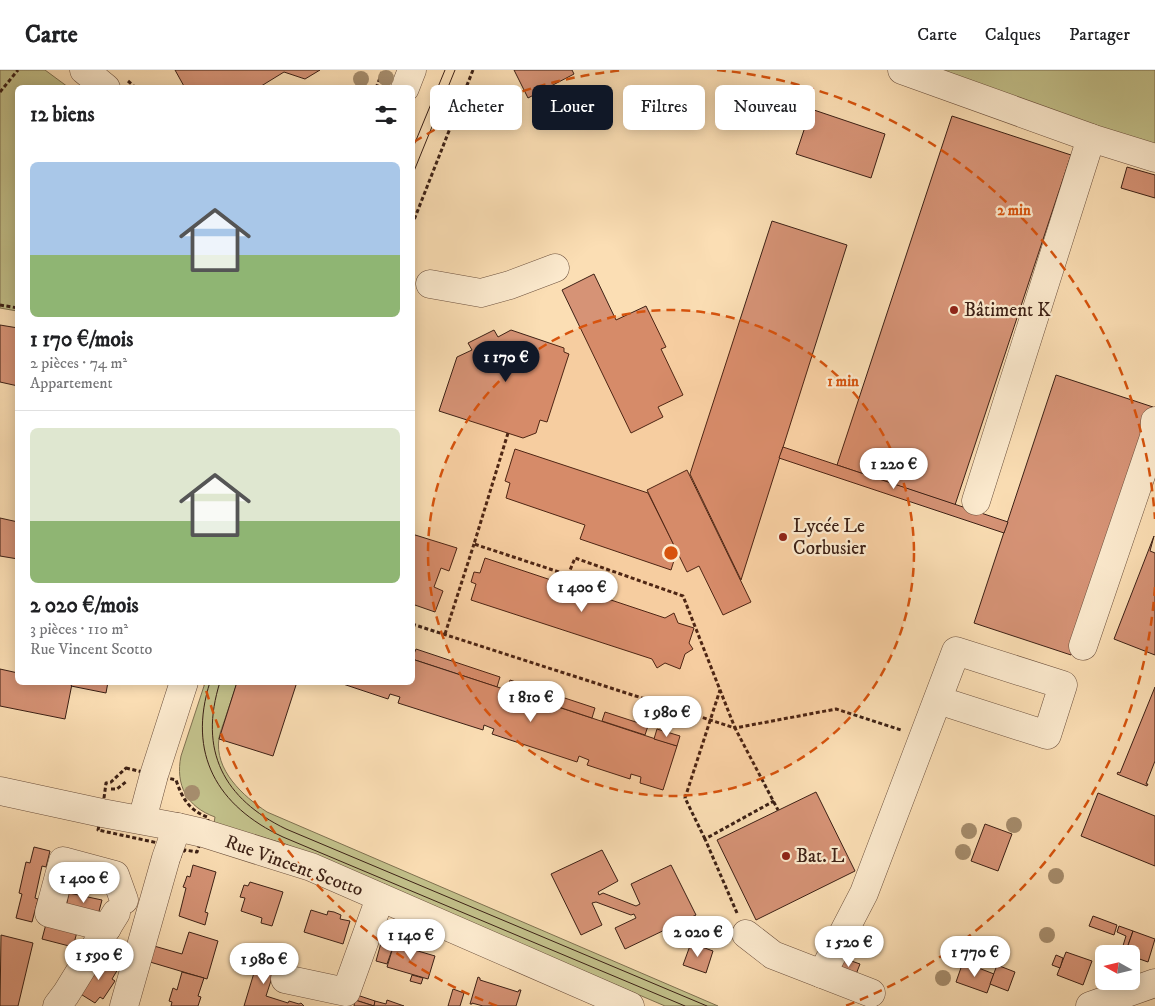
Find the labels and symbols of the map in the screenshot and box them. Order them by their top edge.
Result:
text: 2 min [997,201,1031,220]
place label: Bâtiment K [964,299,1051,322]
marker: Bâtiment K [948,304,960,316]
pin: 1 170 € [460,340,552,383]
text: 1 min [827,372,859,391]
pin: 1 220 € [848,448,940,490]
place label: Lycée Le Corbusier [793,515,866,560]
marker: Lycée Le Corbusier [777,531,789,543]
centre of rings [662,544,680,562]
pin: 1 400 € [536,570,628,613]
pin: 1 810 € [485,680,577,723]
pin: 1 980 € [621,696,713,738]
street label: Rue Vincent Scotto [222,830,366,902]
place label: Bat. L [796,845,845,868]
marker: Bat. L [780,850,792,862]
pin: 1 400 € [38,862,130,904]
pin: 2 020 € [652,916,744,958]
pin: 1 140 € [365,918,457,961]
pin: 1 520 € [803,926,895,968]
pin: 1 770 € [929,936,1021,978]
pin: 1 590 € [53,938,145,981]
pin: 1 980 € [218,942,310,985]
north arrow [1095,945,1140,990]

